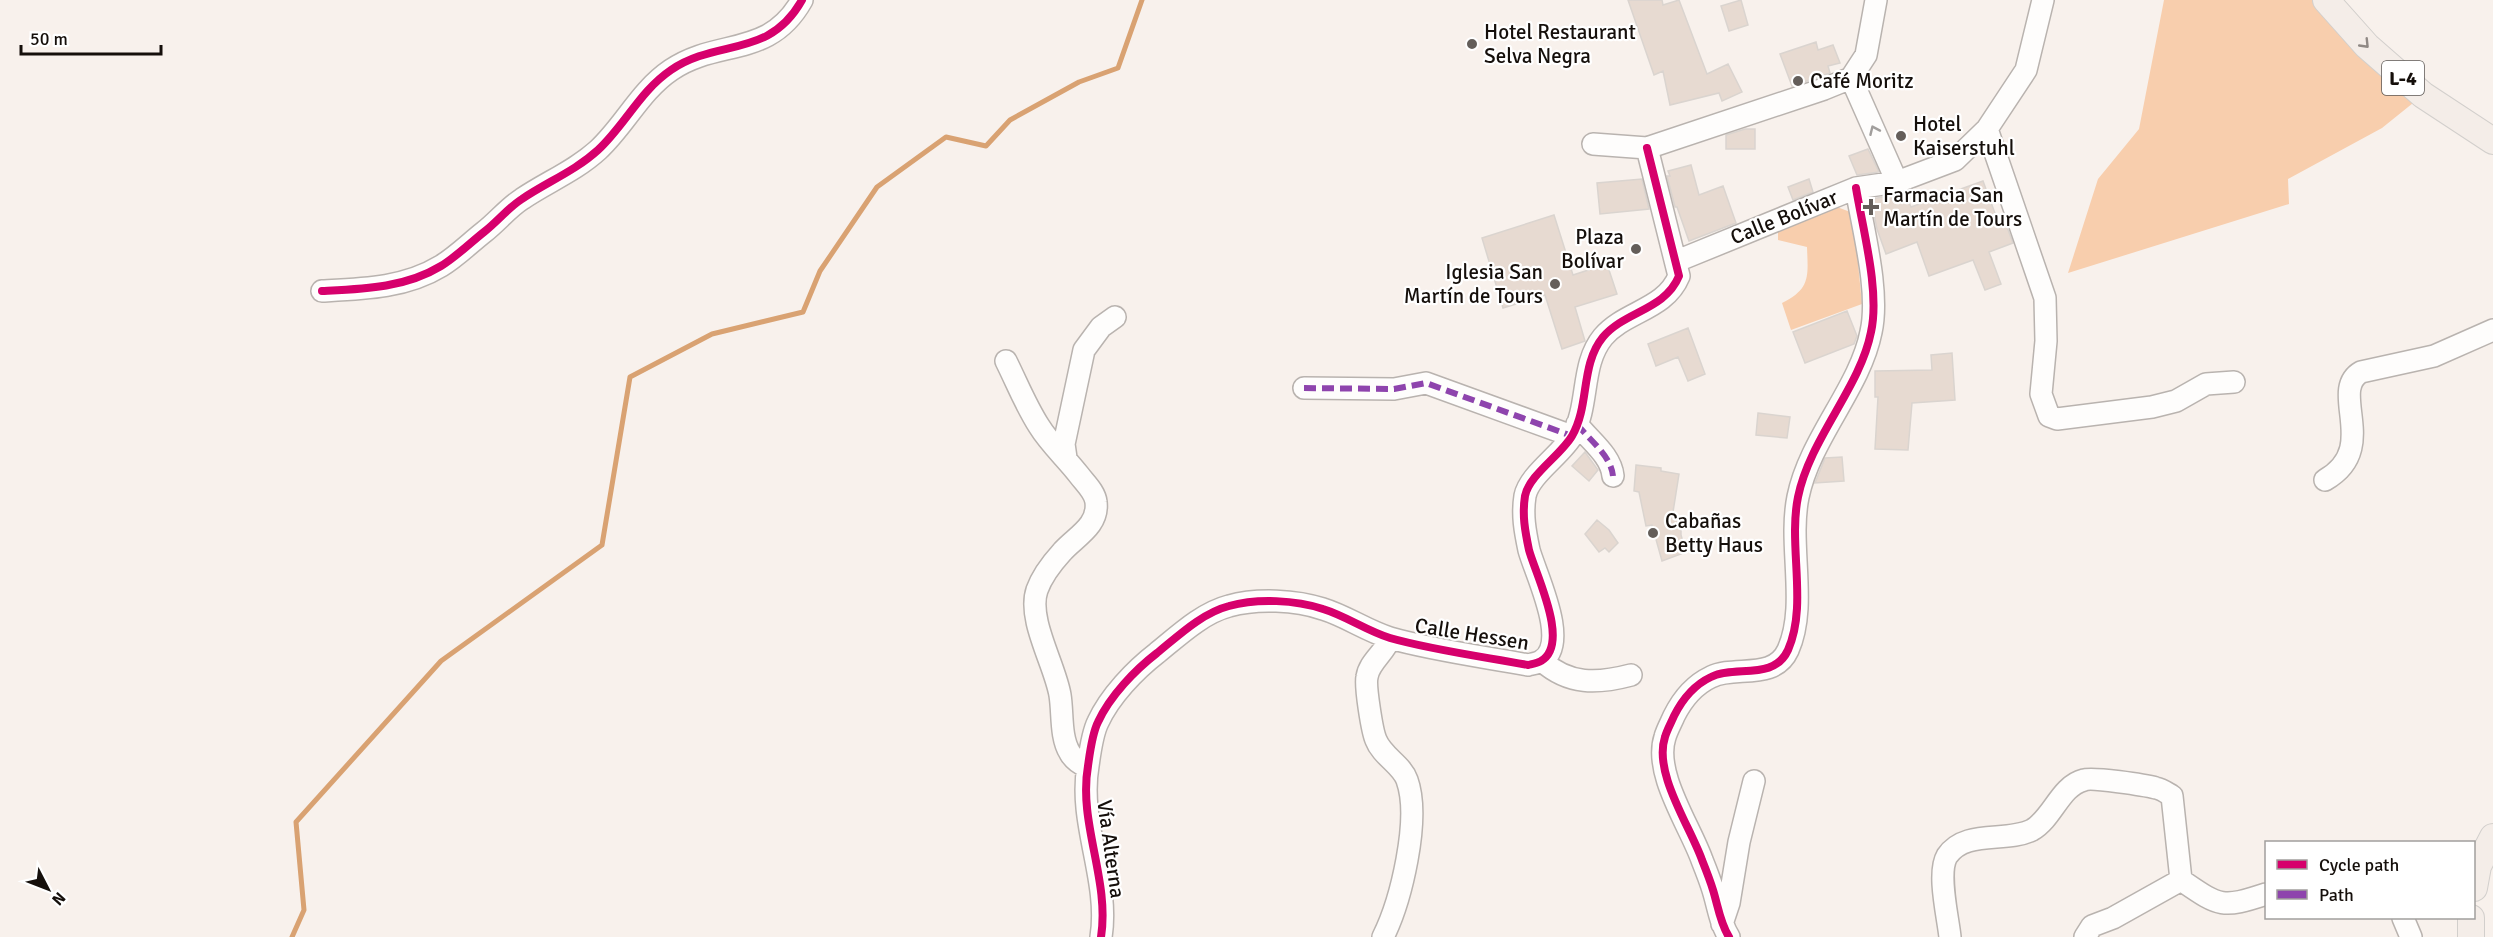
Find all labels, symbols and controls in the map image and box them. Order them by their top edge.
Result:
scale bar [21,18,160,56]
place label: Hotel Restaurant Selva Negra [1484,19,1636,69]
text: 50 m [30,28,68,50]
marker: Hotel Restaurant Selva Negra [1465,37,1479,51]
one-way arrow [2358,37,2369,47]
road number: L-4 [2382,61,2424,95]
place label: Café Moritz [1810,68,1914,94]
marker: Café Moritz [1791,74,1805,88]
place label: Hotel Kaiserstuhl [1913,111,2015,161]
one-way arrow [1869,125,1881,136]
marker: Hotel Kaiserstuhl [1894,129,1908,143]
place label: Farmacia San Martín de Tours [1883,182,2022,232]
street label: Calle Bolívar [1727,184,1842,250]
marker: Farmacia San Martín de Tours [1864,200,1878,214]
place label: Plaza Bolívar [1561,224,1624,274]
marker: Plaza Bolívar [1629,242,1643,256]
place label: Iglesia San Martín de Tours [1404,259,1543,309]
marker: Iglesia San Martín de Tours [1548,277,1562,291]
place label: Cabañas Betty Haus [1665,508,1763,558]
marker: Cabañas Betty Haus [1646,526,1660,540]
street label: Calle Hessen [1413,612,1531,656]
street label: Vía Alterna [1091,798,1131,900]
legend [2265,841,2475,919]
text: Cycle path [2319,854,2399,876]
north arrow [18,859,78,919]
text: Path [2319,884,2354,906]
text: N [47,888,70,909]

